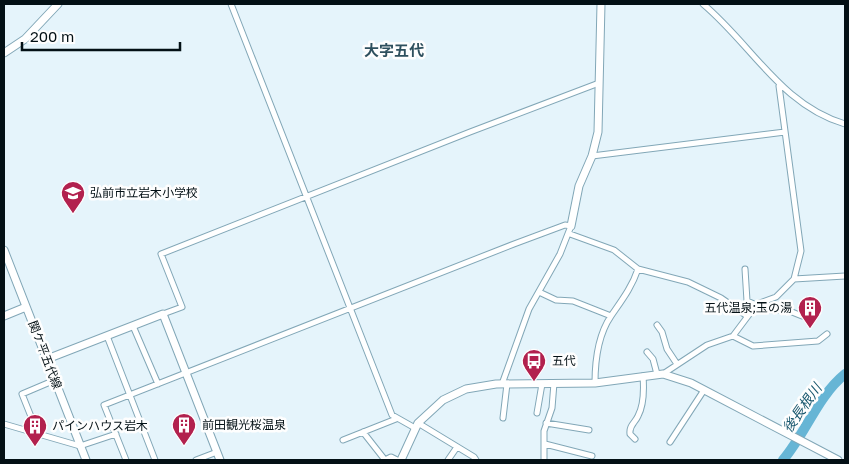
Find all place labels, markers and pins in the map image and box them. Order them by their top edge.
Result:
school or university icon: 弘前市立岩木小学校 [60,180,86,214]
place label: 弘前市立岩木小学校 [90,185,198,200]
building icon: 五代温泉;玉の湯 [797,295,823,329]
place label: 五代温泉;玉の湯 [704,300,792,315]
bus stop icon: 五代 [521,348,547,382]
place label: 五代 [552,353,576,368]
building icon: 前田観光桜温泉 [171,412,197,446]
building icon: パインハウス岩木 [22,413,48,447]
place label: 前田観光桜温泉 [202,417,286,432]
place label: パインハウス岩木 [52,418,148,433]

